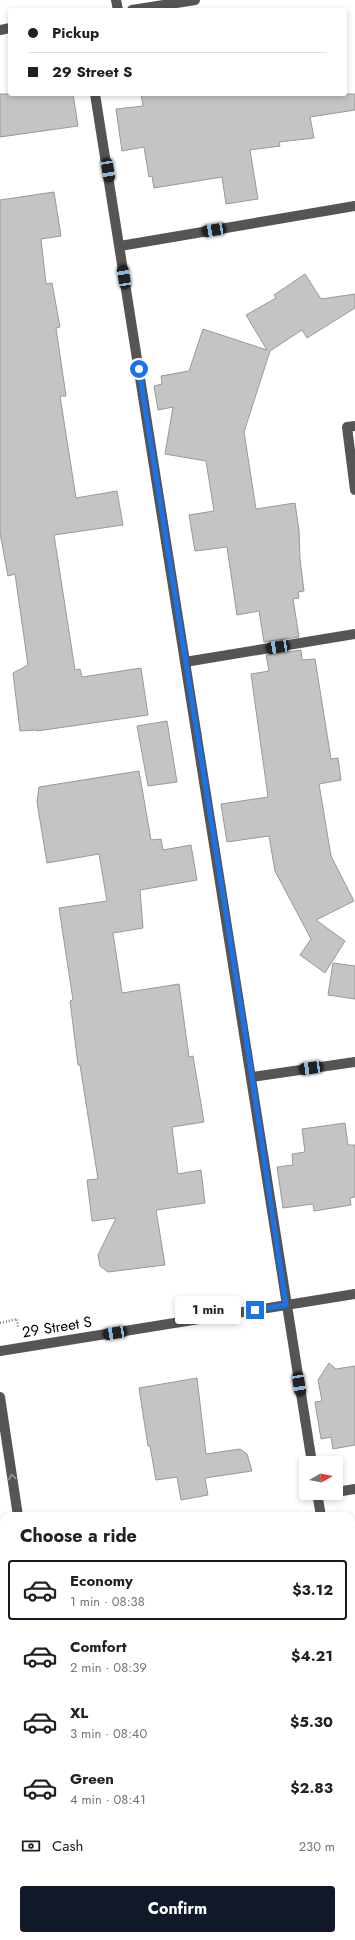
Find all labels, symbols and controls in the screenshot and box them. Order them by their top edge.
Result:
text: Pickup [52,22,99,44]
text: 29 Street S [52,61,132,83]
car [100,157,116,183]
car [201,222,227,238]
car [116,264,132,290]
route start [130,360,148,378]
car [265,639,291,655]
car [298,1060,324,1076]
callout: 1 min [175,1296,241,1324]
text: 1 min [192,1300,224,1319]
route end [246,1301,264,1319]
street label: 29 Street S [21,1311,93,1343]
car [102,1325,128,1341]
car [291,1371,307,1397]
north arrow [299,1456,343,1500]
map controls [299,1456,343,1500]
one-way arrow [9,1474,17,1481]
text: Choose a ride [20,1523,137,1549]
text: Economy [70,1570,133,1592]
icon: car [22,1572,58,1608]
text: $3.12 [292,1579,333,1601]
text: 1 min · 08:38 [70,1592,145,1611]
text: Comfort [70,1636,127,1658]
icon: car [22,1638,58,1674]
text: $4.21 [291,1645,333,1667]
text: 2 min · 08:39 [70,1658,147,1677]
text: XL [70,1702,88,1724]
icon: car [22,1704,58,1740]
text: $5.30 [290,1711,333,1733]
text: 3 min · 08:40 [70,1724,147,1743]
text: Green [70,1768,114,1790]
icon: car [22,1770,58,1806]
text: $2.83 [290,1777,333,1799]
text: 4 min · 08:41 [70,1790,146,1809]
icon: cash [20,1835,42,1857]
text: Cash [52,1835,83,1857]
text: 230 m [299,1837,335,1856]
button: Confirm [20,1886,335,1932]

